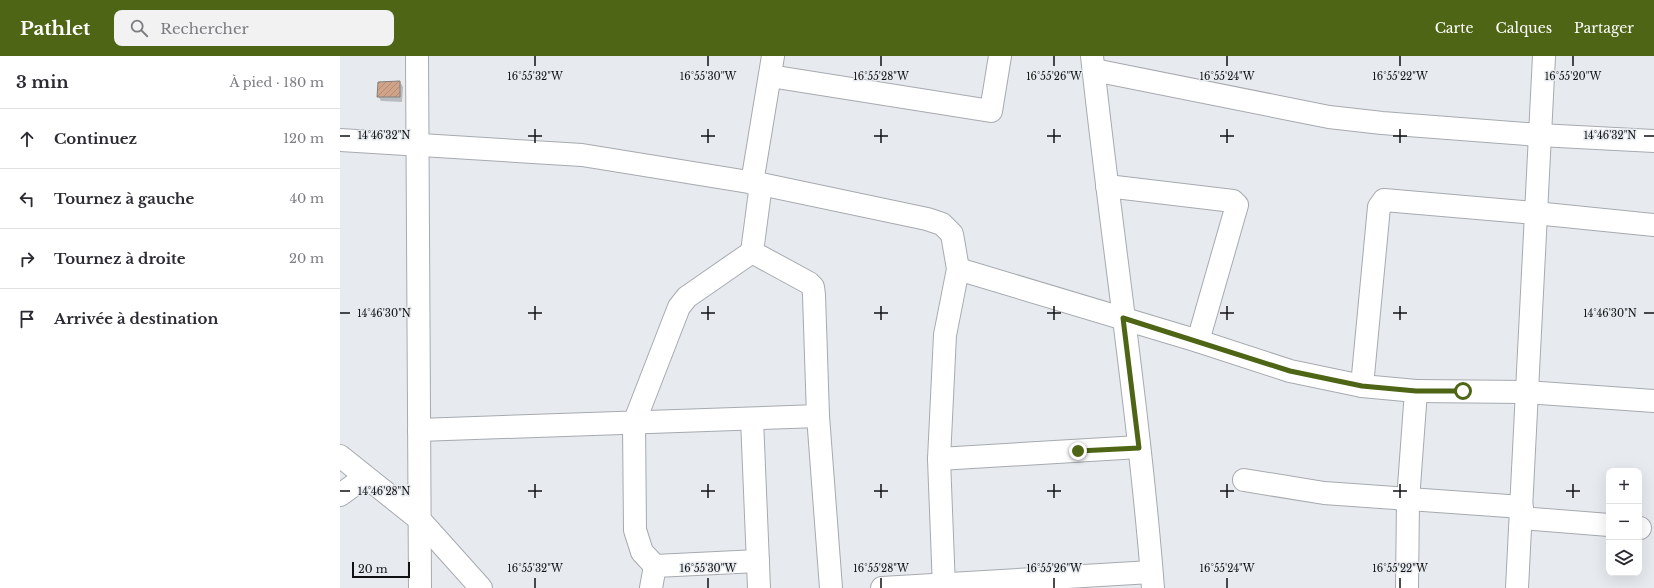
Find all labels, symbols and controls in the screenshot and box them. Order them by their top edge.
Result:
search box [114,10,394,46]
text: Pathlet [20,17,90,40]
icon: search [128,17,150,39]
text: Rechercher [160,19,249,38]
text: Carte [1435,19,1474,37]
text: Calques [1496,19,1552,37]
text: Partager [1574,19,1634,37]
text: 16°55'32"W [507,70,563,83]
text: 16°55'30"W [680,70,736,83]
text: 16°55'28"W [853,70,909,83]
text: 16°55'26"W [1026,70,1082,83]
text: 16°55'24"W [1200,70,1255,83]
text: 16°55'22"W [1372,70,1428,83]
text: 16°55'20"W [1545,70,1601,83]
text: 3 min [16,72,69,93]
text: À pied · 180 m [229,74,324,91]
icon: ahead [16,128,38,150]
text: Continuez [54,129,137,148]
text: 14°46'32"N [358,129,410,142]
text: 14°46'32"N [1584,129,1636,142]
text: 120 m [283,130,324,147]
icon: left [16,188,38,210]
text: Tournez à gauche [54,189,194,208]
text: 40 m [289,190,324,207]
icon: right [16,248,38,270]
text: Tournez à droite [54,249,186,268]
text: 20 m [289,250,324,267]
text: 14°46'30"N [357,307,411,320]
text: 14°46'30"N [1583,307,1637,320]
icon: arrive [16,308,38,330]
text: Arrivée à destination [54,309,218,328]
route start [1454,382,1472,400]
route end [1069,442,1087,460]
map controls [1606,468,1642,576]
button: + [1606,468,1642,504]
text: 14°46'28"N [358,485,410,498]
button: − [1606,504,1642,540]
button: layers [1606,540,1642,576]
scale bar [352,560,410,579]
text: 20 m [358,562,388,576]
text: 16°55'32"W [507,562,563,575]
text: 16°55'30"W [680,562,736,575]
text: 16°55'28"W [853,562,909,575]
text: 16°55'26"W [1026,562,1082,575]
text: 16°55'24"W [1200,562,1255,575]
text: 16°55'22"W [1372,562,1428,575]

